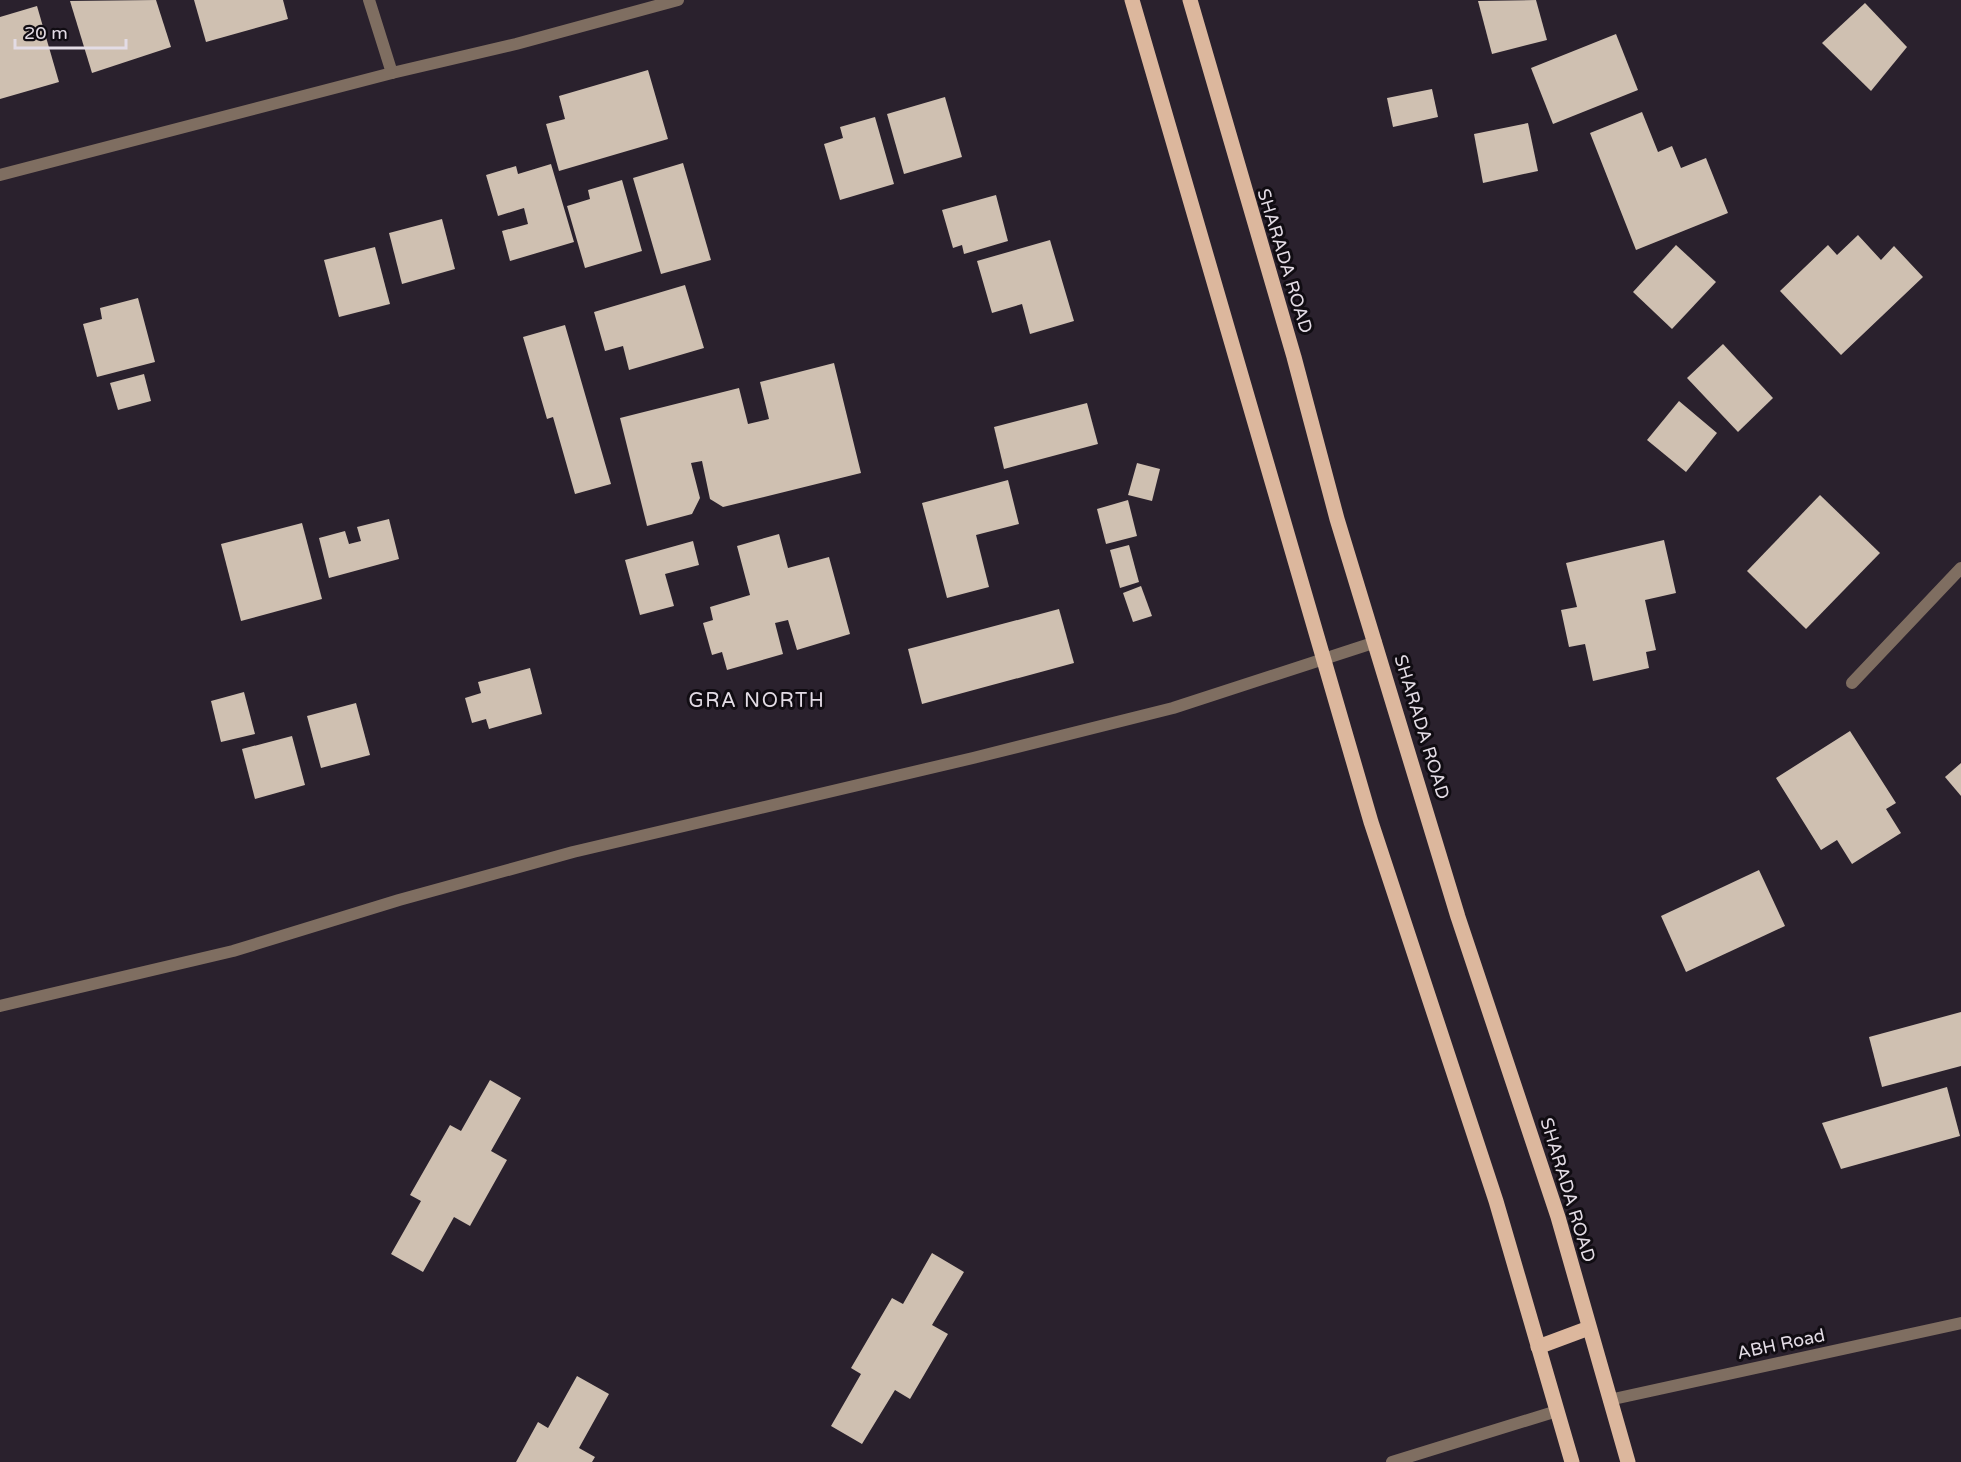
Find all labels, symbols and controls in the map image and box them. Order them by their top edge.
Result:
scale bar [15,12,126,50]
text: 20 m [24,22,68,44]
street label: SHARADA ROAD [1253,186,1317,336]
street label: SHARADA ROAD [1390,652,1454,802]
district label: GRA NORTH [689,689,825,713]
street label: SHARADA ROAD [1536,1115,1600,1265]
street label: ABH Road [1735,1324,1827,1364]

